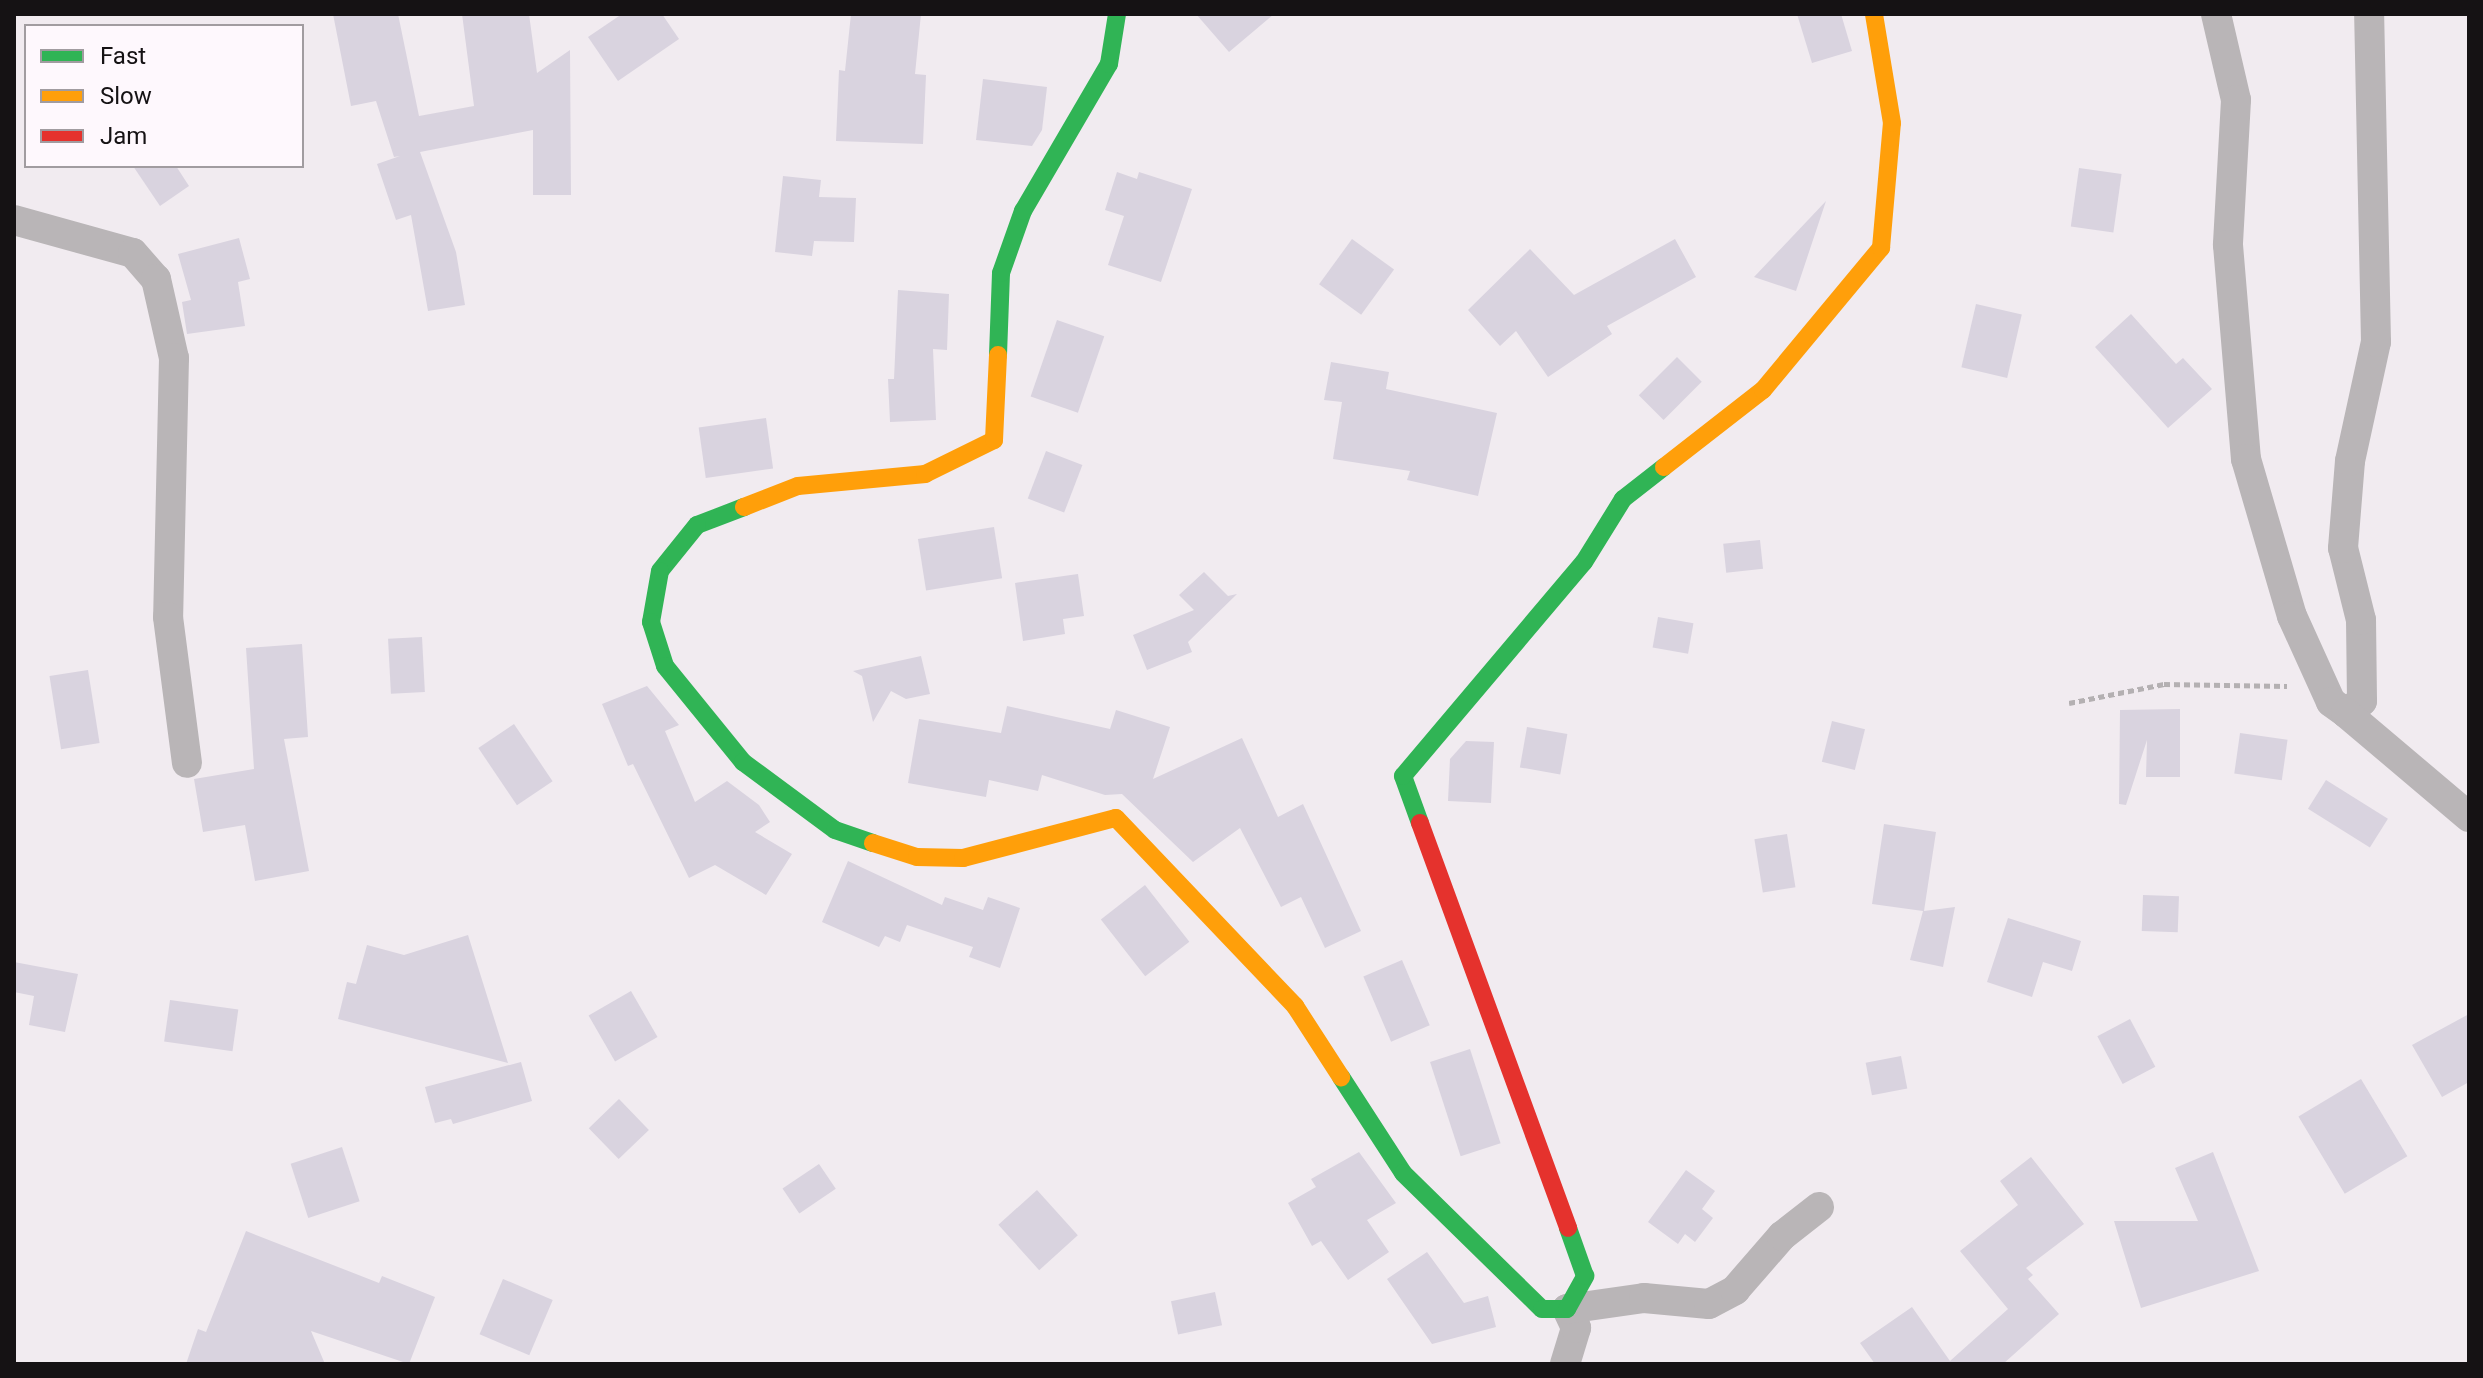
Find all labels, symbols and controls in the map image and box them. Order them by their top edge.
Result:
legend [24,24,304,168]
text: Fast [100,42,146,70]
text: Slow [100,82,152,110]
text: Jam [100,122,147,150]

